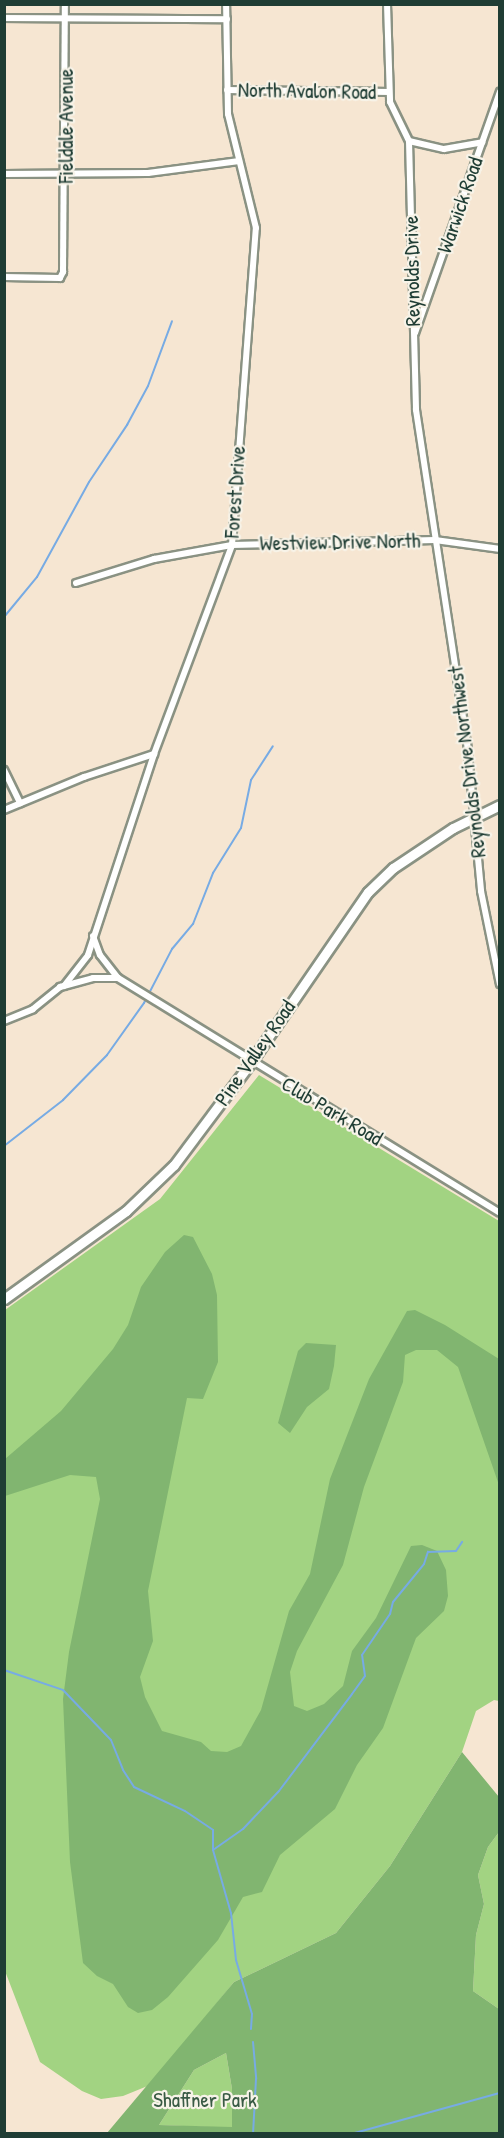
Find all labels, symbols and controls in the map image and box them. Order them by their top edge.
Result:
street label: Fieldale Avenue [53,69,79,183]
street label: North Avalon Road [238,77,376,105]
street label: Warwick Road [432,154,488,256]
street label: Reynolds Drive [398,215,426,327]
street label: Forest Drive [219,445,251,539]
street label: Westview Drive North [259,528,421,556]
street label: Reynolds Drive Northwest [443,665,491,859]
street label: Pine Valley Road [209,995,301,1111]
street label: Club Park Road [277,1071,387,1151]
park label: Shaffner Park [153,2087,257,2113]

